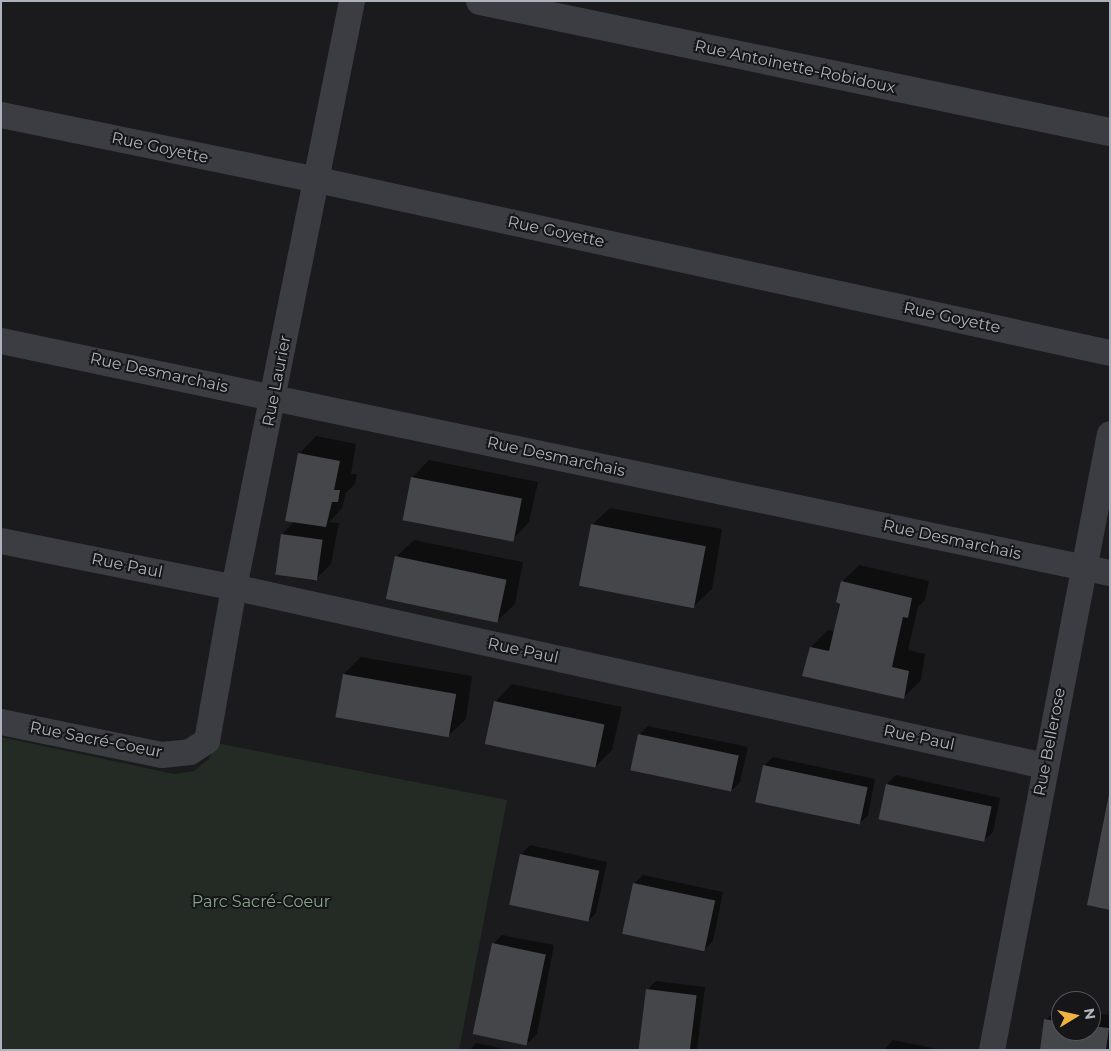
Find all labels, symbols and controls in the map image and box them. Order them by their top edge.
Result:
street label: Rue Antoinette-Robidoux [693,36,897,98]
street label: Rue Goyette [110,128,210,168]
street label: Rue Goyette [506,212,606,252]
street label: Rue Goyette [902,298,1002,338]
street label: Rue Laurier [259,334,295,428]
street label: Rue Desmarchais [88,349,230,397]
street label: Rue Desmarchais [485,433,627,481]
street label: Rue Desmarchais [881,516,1023,564]
street label: Rue Paul [90,550,164,582]
street label: Rue Paul [486,634,560,668]
street label: Rue Bellerose [1030,686,1070,798]
street label: Rue Sacré-Coeur [28,718,164,762]
street label: Rue Paul [882,721,956,755]
park label: Parc Sacré-Coeur [192,892,330,912]
north arrow [1051,991,1101,1041]
text: N [1080,1007,1100,1021]

